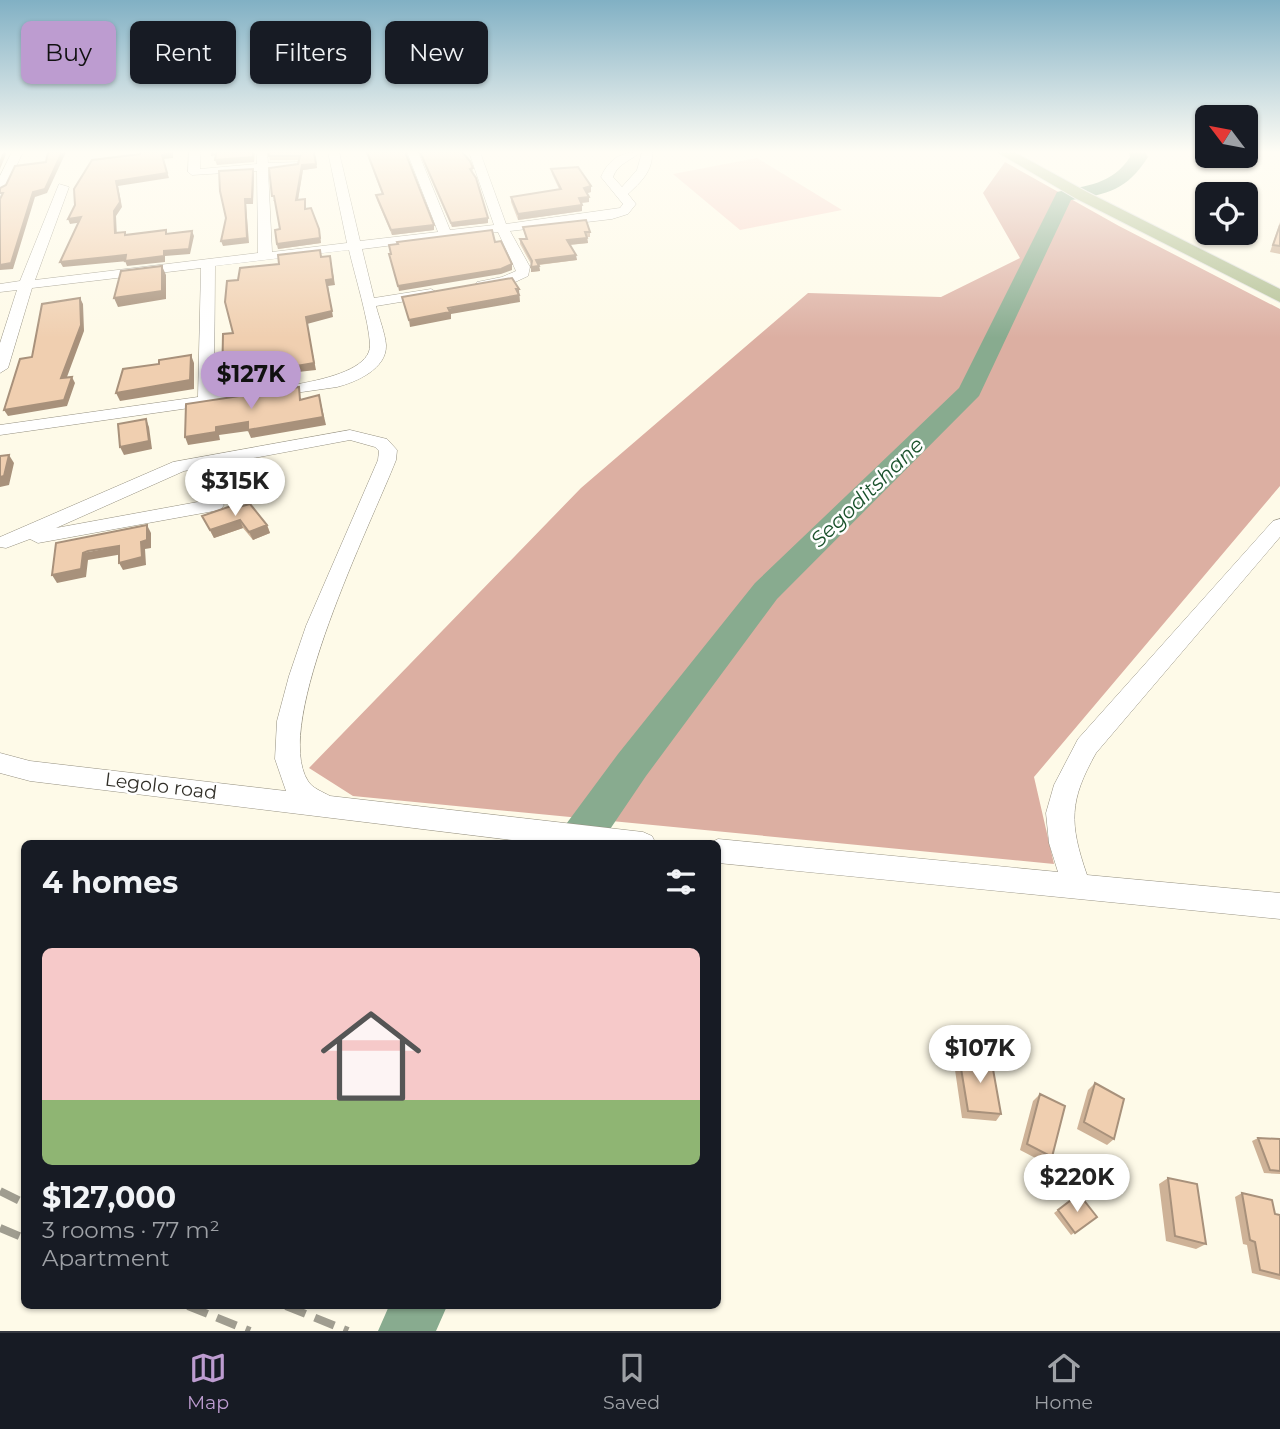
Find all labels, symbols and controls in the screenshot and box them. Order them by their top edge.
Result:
chip: Buy [21,21,116,84]
chip: Rent [130,21,236,84]
chip: Filters [250,21,371,84]
chip: New [385,21,488,84]
north arrow [1195,105,1258,168]
map controls [1195,105,1258,245]
button: locate [1195,182,1258,245]
pin: $127K [202,352,300,411]
text: $127K [217,360,285,388]
water label: Segoditshane [805,432,929,552]
pin: $315K [186,458,284,518]
text: $315K [201,467,269,495]
street label: Legolo road [104,768,218,804]
icon: filters [662,863,700,901]
text: 4 homes [42,864,178,901]
icon: home [308,993,434,1119]
pin: $107K [931,1026,1029,1085]
text: $107K [945,1034,1015,1062]
pin: $220K [1028,1154,1126,1214]
text: $220K [1040,1163,1114,1191]
text: $127,000 [42,1179,176,1216]
text: 3 rooms · 77 m² [42,1216,220,1244]
text: Apartment [42,1244,170,1272]
tab: Map [187,1349,229,1414]
tab: Saved [603,1349,660,1414]
tab: Home [1034,1349,1093,1414]

